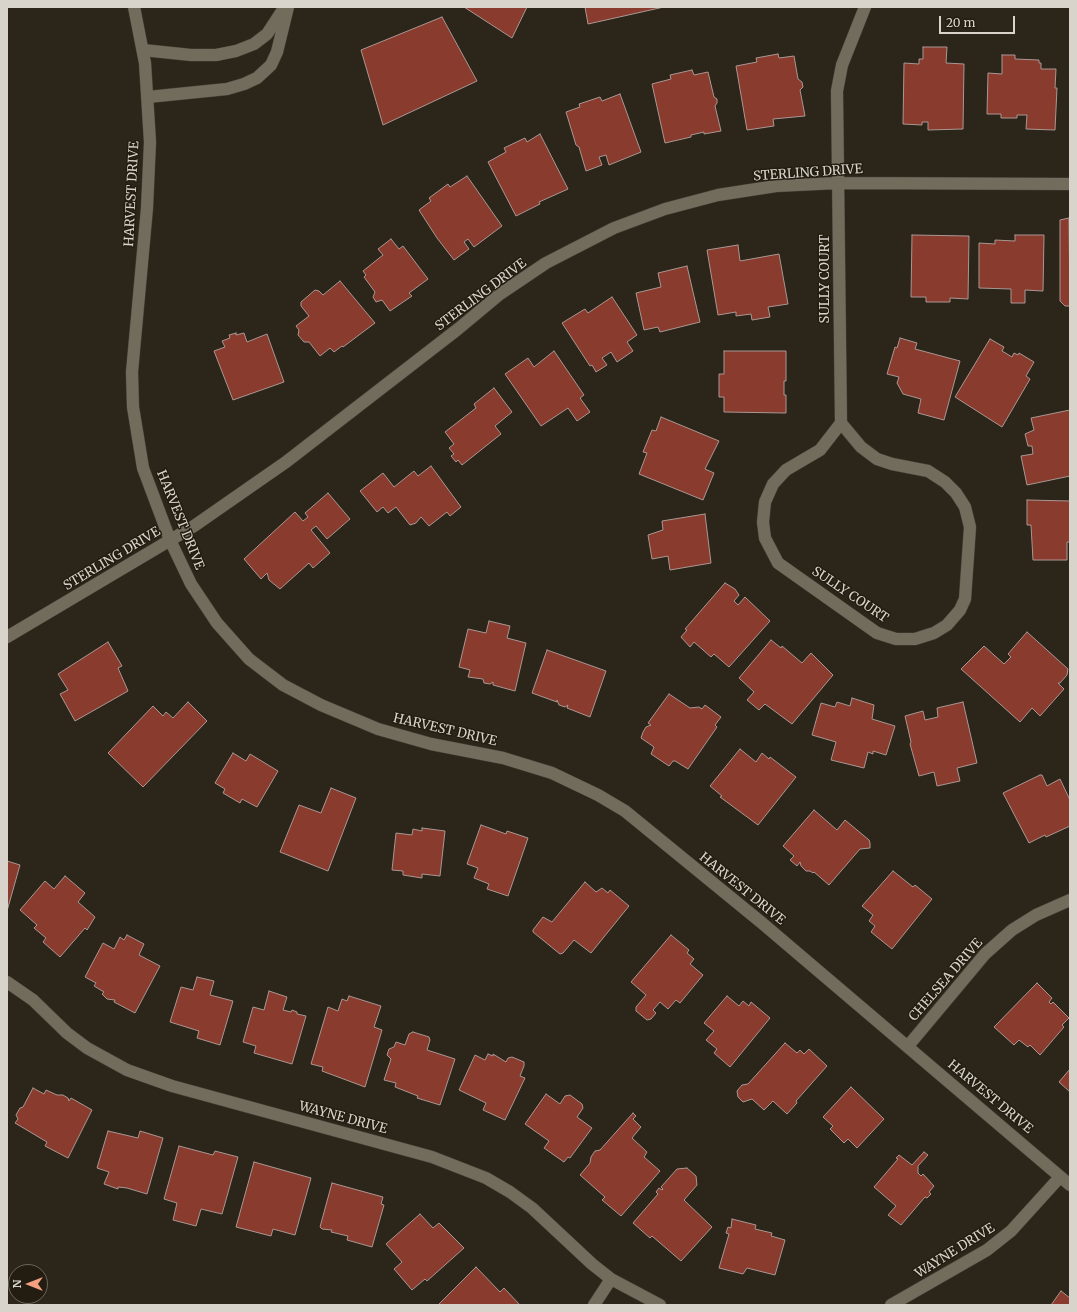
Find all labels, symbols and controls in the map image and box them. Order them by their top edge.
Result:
scale bar [941,8,1017,34]
text: 20 m [946,15,975,30]
street label: HARVEST DRIVE [121,141,143,247]
street label: STERLING DRIVE [753,161,863,185]
street label: SULLY COURT [817,235,833,323]
street label: STERLING DRIVE [432,256,530,334]
street label: HARVEST DRIVE [153,468,207,572]
street label: STERLING DRIVE [61,524,163,594]
street label: SULLY COURT [809,564,891,626]
street label: HARVEST DRIVE [392,710,498,750]
street label: HARVEST DRIVE [696,850,788,928]
street label: CHELSEA DRIVE [906,936,986,1024]
street label: HARVEST DRIVE [944,1057,1036,1137]
street label: WAYNE DRIVE [297,1099,389,1137]
street label: WAYNE DRIVE [912,1220,998,1282]
north arrow [8,1264,48,1304]
text: N [10,1280,24,1288]

